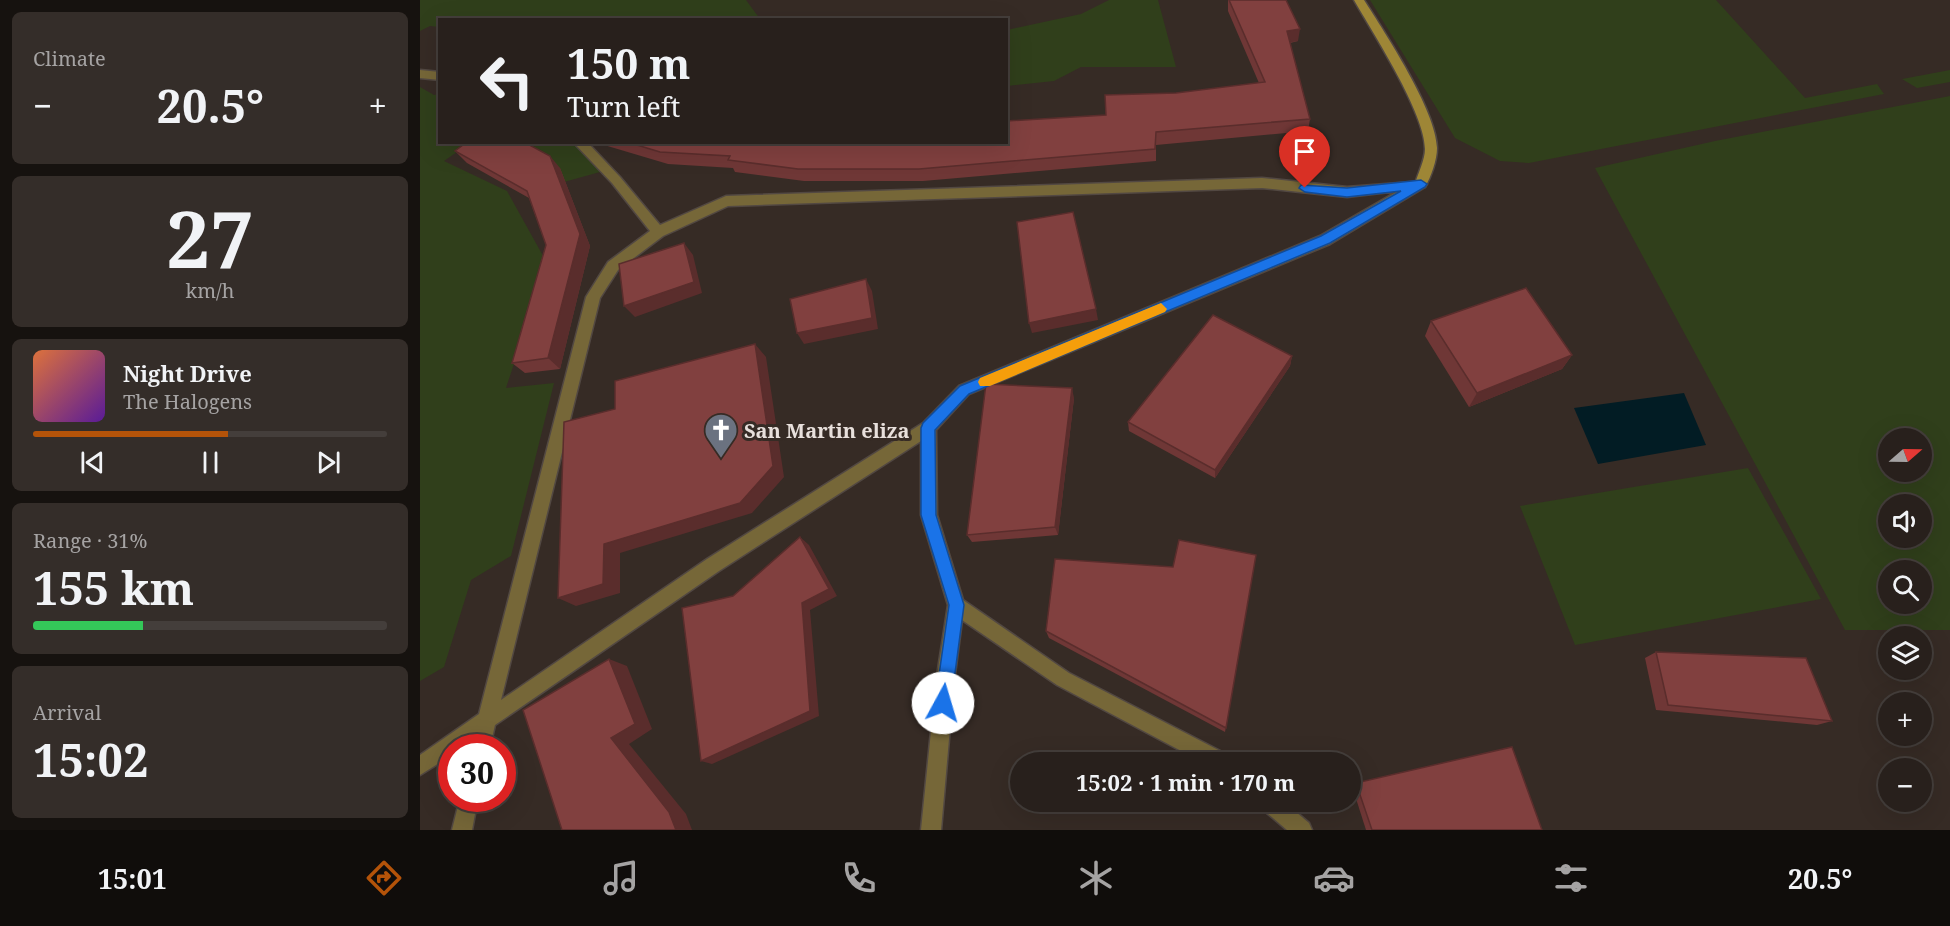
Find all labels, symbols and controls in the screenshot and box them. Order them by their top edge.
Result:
text: 150 m [567,34,691,91]
icon: left [468,42,546,120]
text: Climate [33,45,106,72]
text: 20.5° [157,75,264,136]
text: − [33,83,52,128]
text: + [369,83,387,128]
text: Turn left [567,88,680,125]
pin [1279,126,1330,188]
icon: arrive [1288,135,1321,168]
text: 27 [166,185,254,291]
text: km/h [185,277,235,304]
text: Night Drive [123,358,252,388]
text: The Halogens [123,388,252,415]
church icon: San Martin eliza [703,412,739,459]
place label: San Martin eliza [744,417,909,444]
north arrow [1878,428,1932,482]
map controls [1878,428,1932,812]
icon: previous [76,446,109,479]
icon: pause [194,446,227,479]
icon: next [312,446,345,479]
button: sound [1878,494,1932,548]
text: Range · 31% [33,527,147,554]
text: 155 km [33,557,194,618]
button: search [1878,560,1932,614]
button: layers [1878,626,1932,680]
position arrow [911,671,975,735]
button: + [1878,692,1932,746]
text: Arrival [33,699,101,726]
text: 15:02 [33,729,148,790]
speed limit sign: 30 [438,734,516,812]
button: − [1878,758,1932,812]
text: 15:02 · 1 min · 170 m [1076,767,1295,797]
icon: directions [363,857,405,899]
icon: music [600,857,642,899]
icon: phone [838,857,880,899]
icon: climate [1075,857,1117,899]
icon: car [1313,857,1355,899]
icon: filters [1550,857,1592,899]
text: 15:01 [98,860,167,897]
text: 20.5° [1788,860,1852,897]

